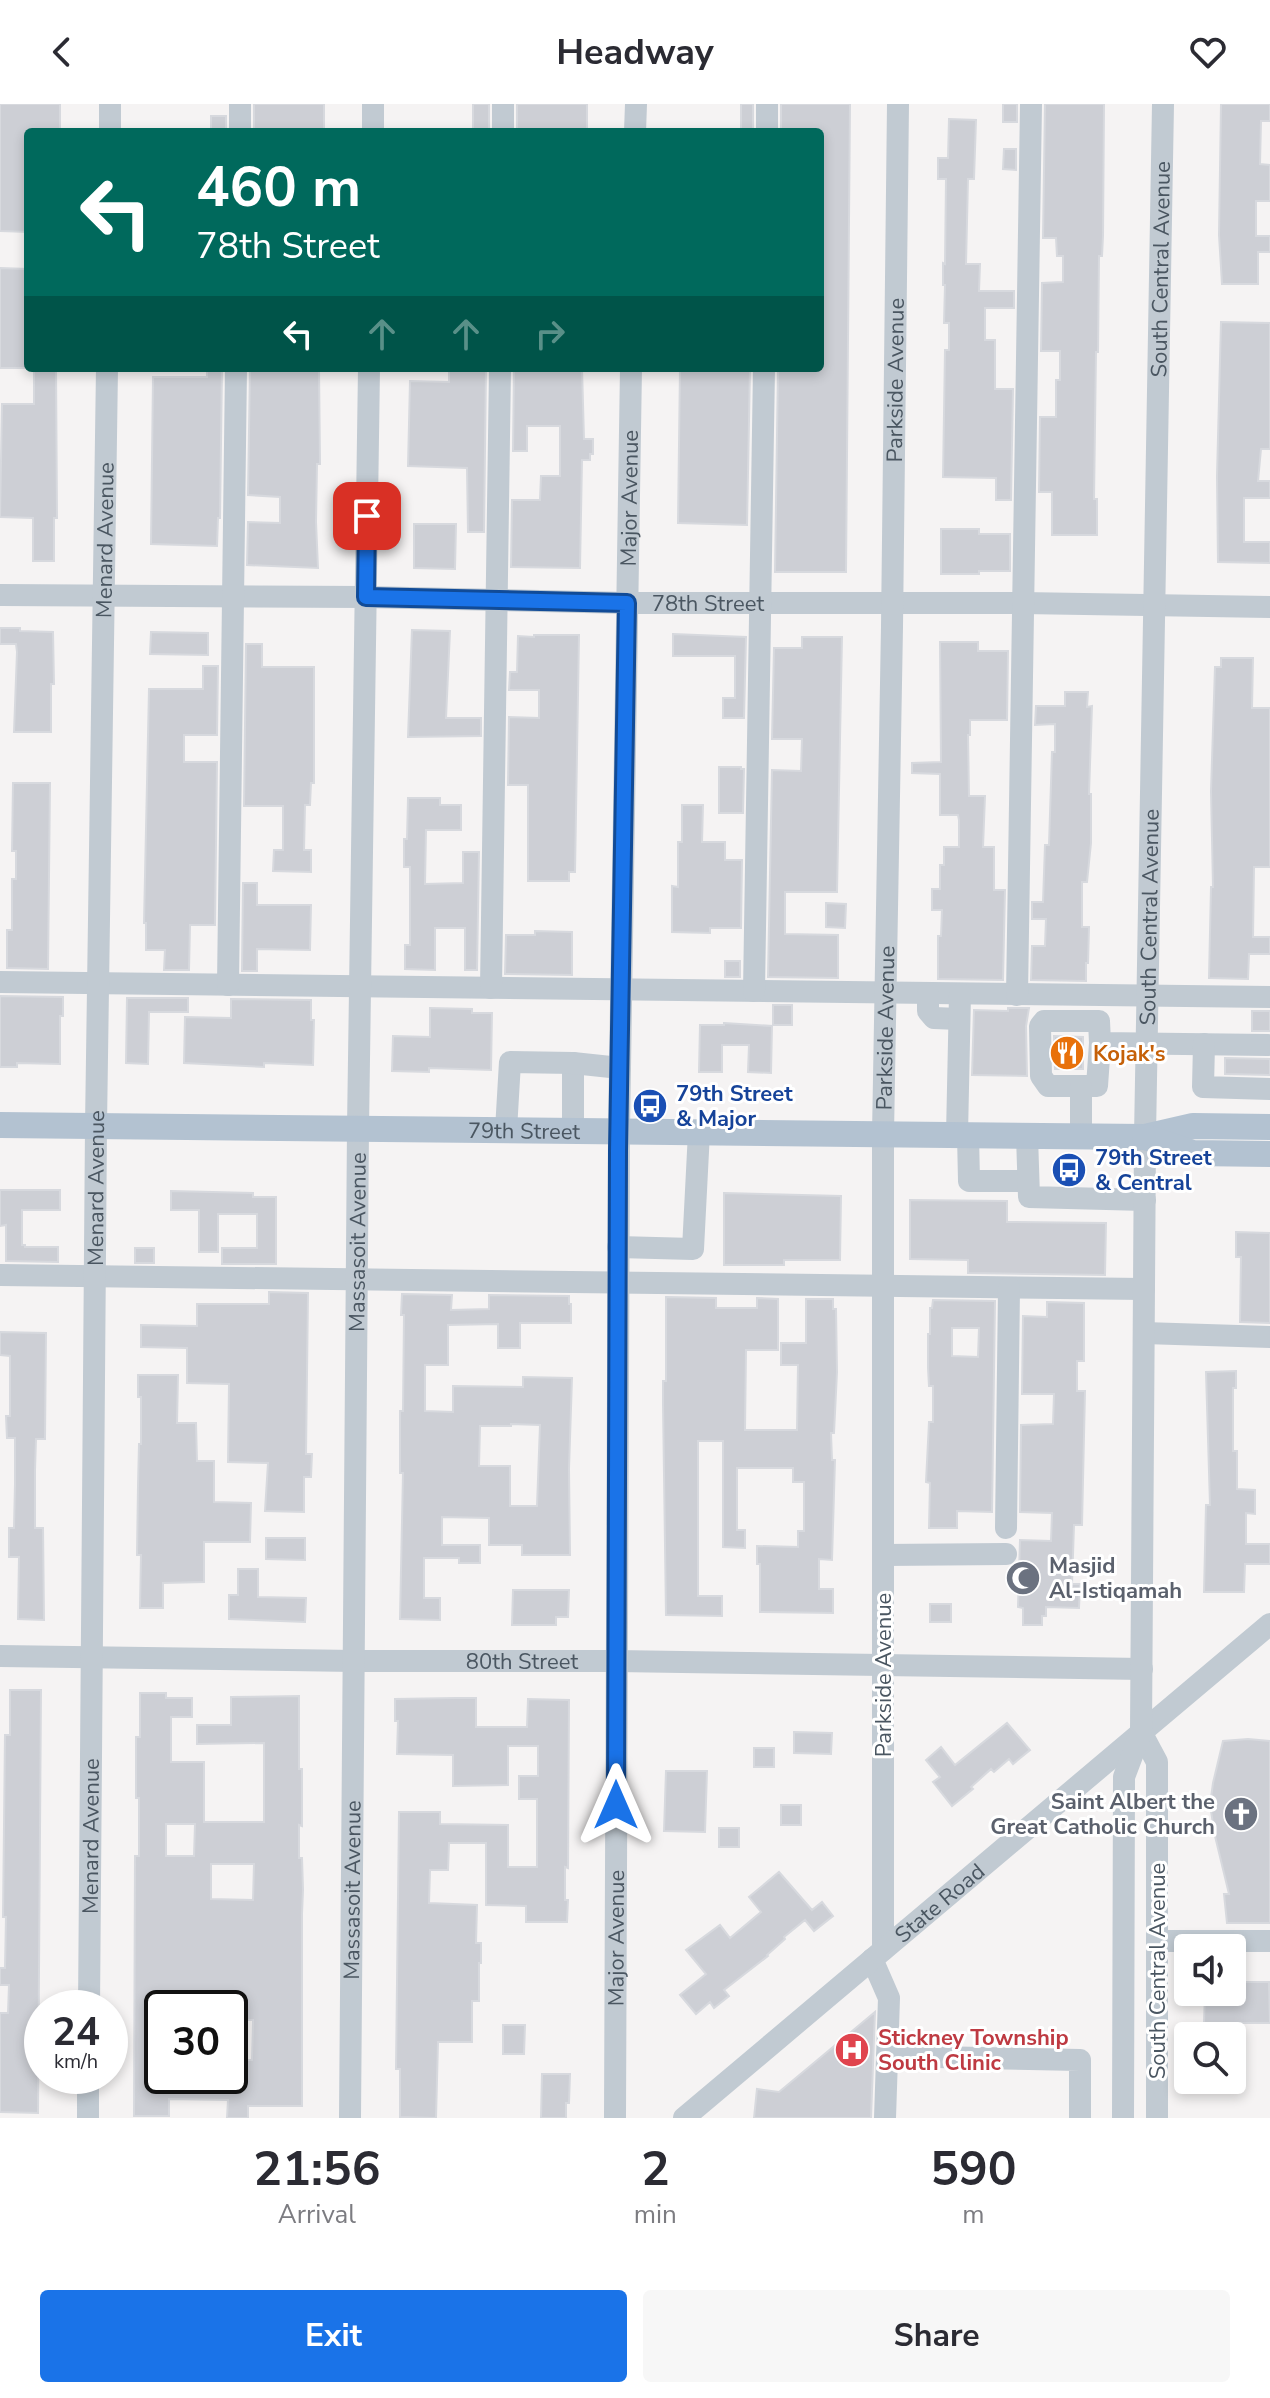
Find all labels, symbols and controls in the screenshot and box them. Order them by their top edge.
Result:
text: Headway [556,28,714,77]
icon: back [40,30,84,74]
icon: heart [1186,30,1230,74]
text: 460 m [196,149,361,226]
icon: left [64,160,168,264]
street label: South Central Avenue [1144,161,1178,378]
text: 78th Street [196,222,380,271]
street label: Parkside Avenue [880,298,912,463]
icon: left [276,312,320,356]
icon: ahead [360,312,404,356]
icon: ahead [444,312,488,356]
icon: right [528,312,572,356]
street label: Major Avenue [614,430,646,567]
street label: Menard Avenue [89,462,122,618]
pin [333,482,401,550]
icon: arrive [345,494,389,538]
street label: 78th Street [652,589,764,619]
street label: South Central Avenue [1133,809,1167,1026]
street label: Parkside Avenue [869,945,902,1111]
restaurant icon: Kojak's [1048,1034,1086,1072]
place label: Kojak's [1093,1039,1166,1069]
place label: 79th Street & Major [676,1079,793,1134]
bus stop icon: 79th Street & Major [631,1087,669,1125]
street label: Menard Avenue [81,1110,112,1266]
street label: 79th Street [468,1116,581,1147]
place label: 79th Street & Central [1095,1143,1212,1198]
bus stop icon: 79th Street & Central [1050,1151,1088,1189]
street label: Massasoit Avenue [342,1152,374,1332]
place label: Masjid Al-Istiqamah [1049,1551,1182,1606]
mosque icon: Masjid Al-Istiqamah [1004,1559,1042,1597]
street label: Parkside Avenue [869,1593,899,1757]
street label: 80th Street [466,1647,578,1677]
street label: Menard Avenue [76,1758,107,1914]
position arrow [574,1763,658,1847]
place label: Saint Albert the Great Catholic Church [990,1787,1215,1842]
church icon: Saint Albert the Great Catholic Church [1222,1795,1260,1833]
street label: Massasoit Avenue [337,1800,369,1980]
street label: State Road [889,1857,991,1950]
street label: South Central Avenue [1143,1863,1173,2079]
street label: Major Avenue [601,1870,632,2006]
map controls [1174,1934,1246,2094]
button: sound [1174,1934,1246,2006]
speed limit sign: 30 [144,1990,248,2094]
text: 24 [52,2005,100,2059]
button: search [1174,2022,1246,2094]
place label: Stickney Township South Clinic [878,2023,1069,2078]
hospital icon: Stickney Township South Clinic [833,2031,871,2069]
text: km/h [54,2048,98,2075]
text: 21:56 [253,2136,380,2202]
text: 2 [641,2136,670,2202]
text: 590 [930,2136,1017,2202]
text: Arrival [278,2197,356,2232]
text: min [634,2197,677,2232]
text: m [962,2197,985,2232]
button: Exit [40,2290,627,2382]
button: Share [643,2290,1230,2382]

